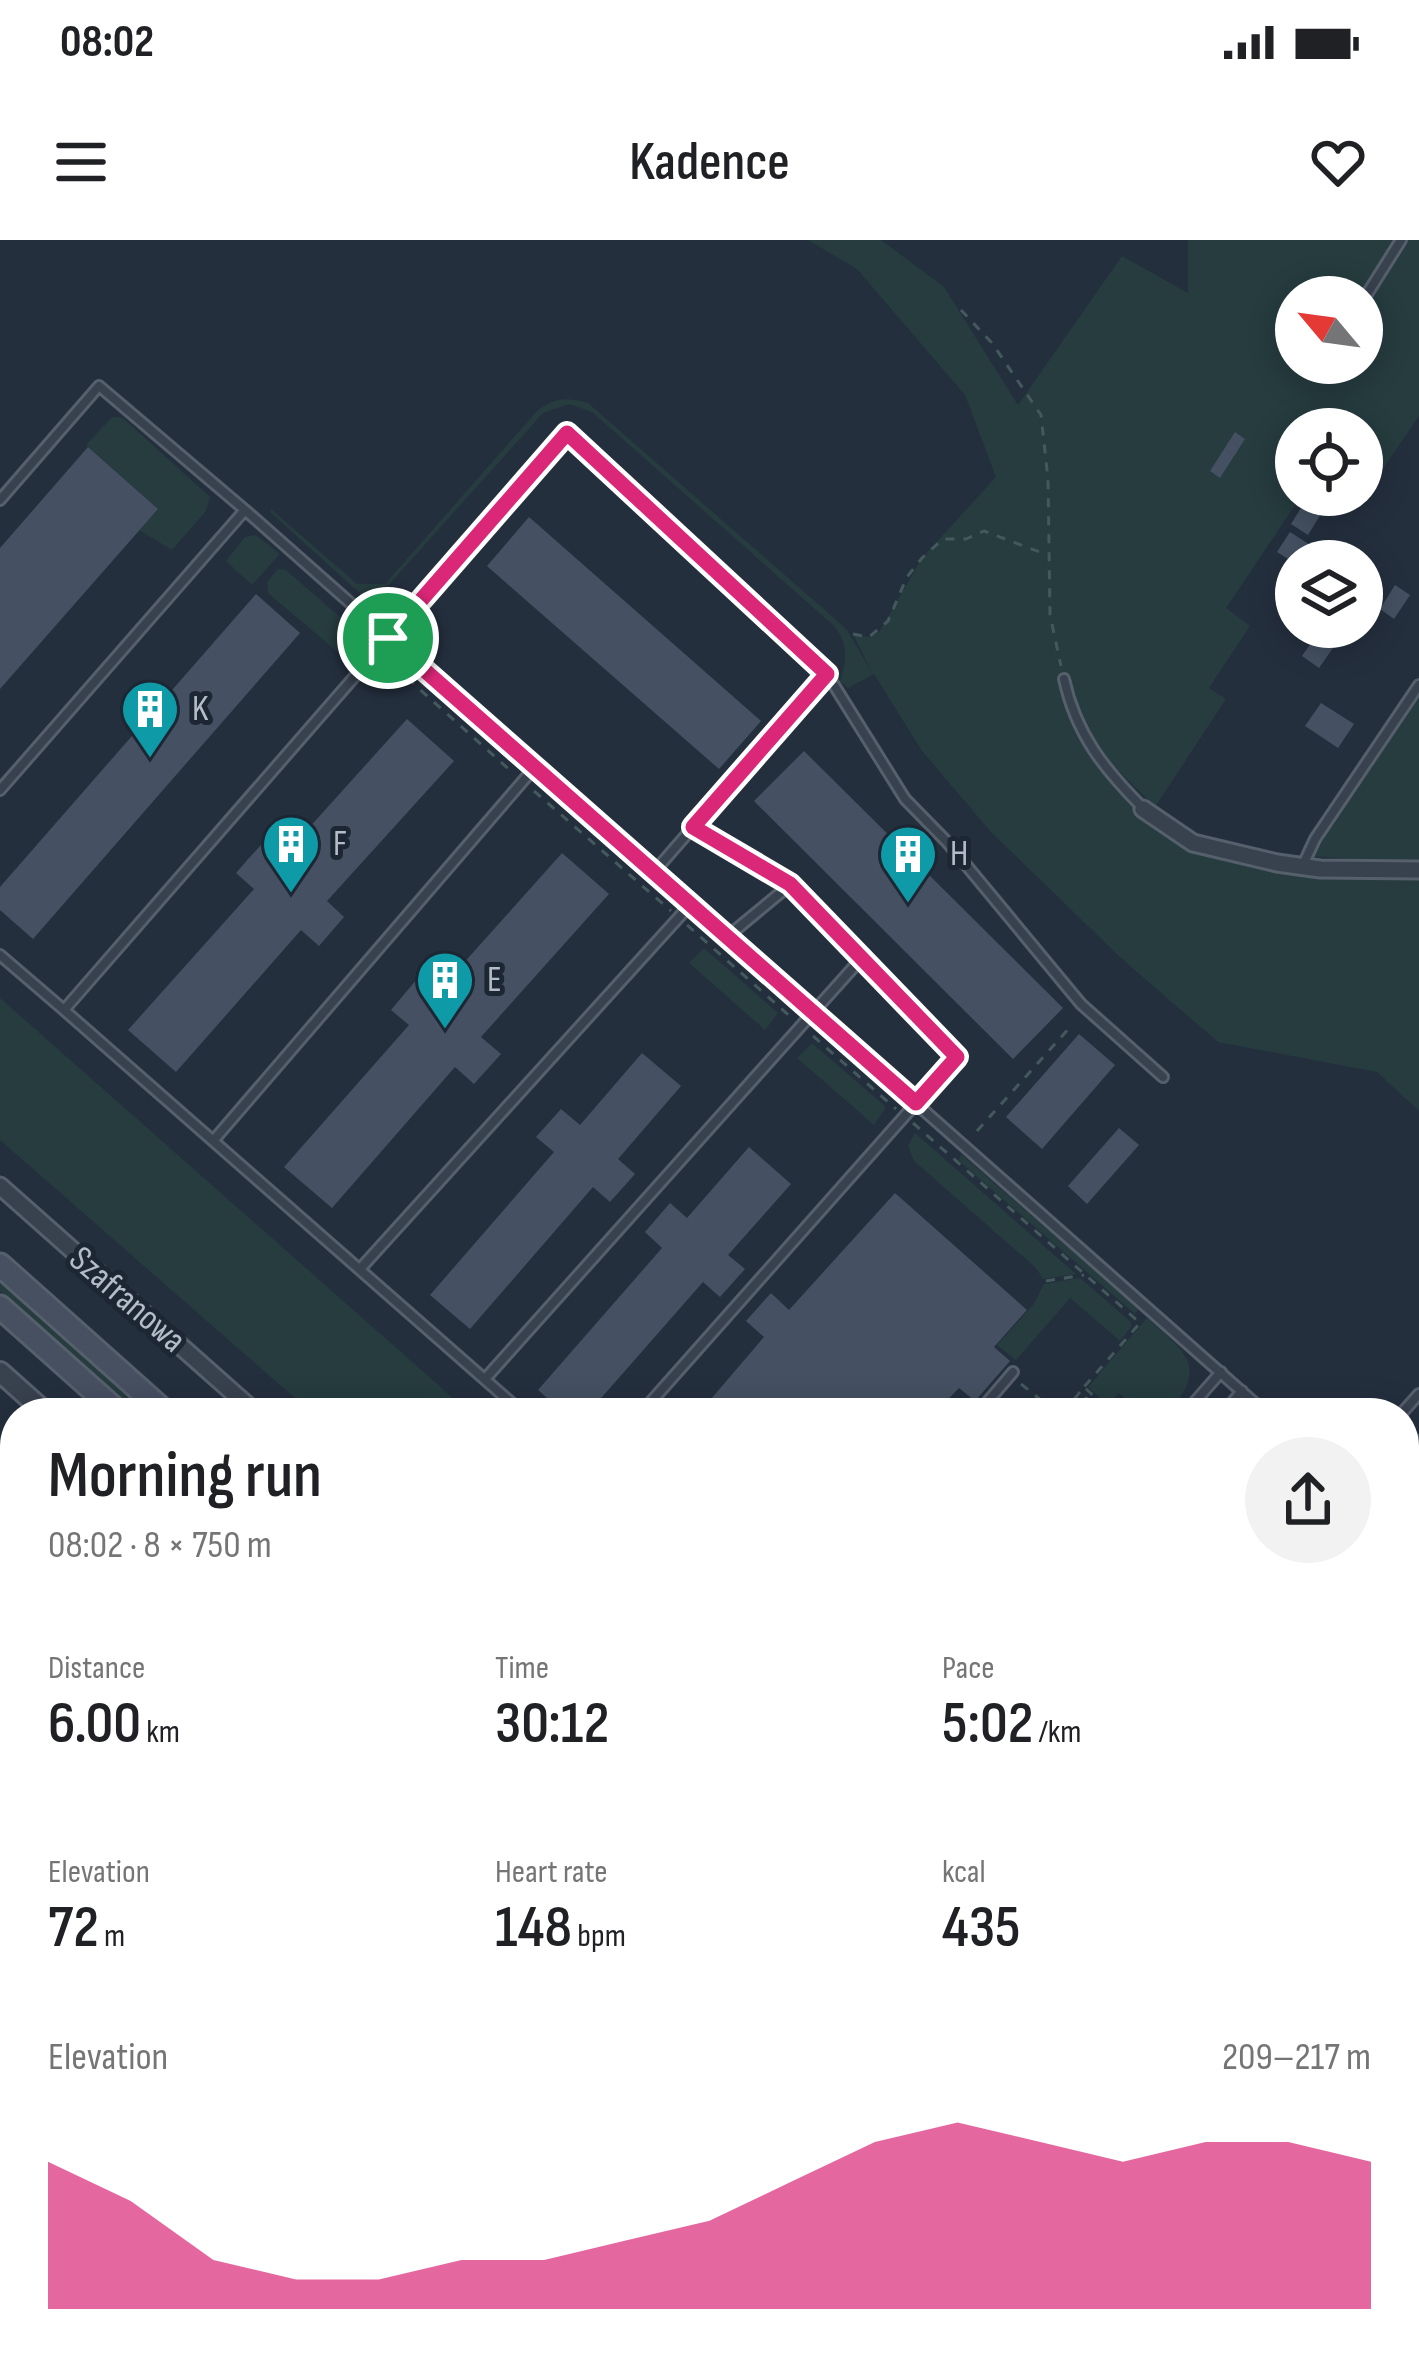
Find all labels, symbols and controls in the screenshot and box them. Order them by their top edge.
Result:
text: 08:02 [60,15,154,70]
icon: menu [48,129,114,195]
icon: heart [1305,129,1371,195]
text: Kadence [629,130,790,195]
north arrow [1275,276,1383,384]
map controls [1275,276,1383,648]
button: locate [1275,408,1383,516]
button: layers [1275,540,1383,648]
pin [337,587,439,689]
icon: arrive [355,605,421,671]
building icon: K [119,678,181,760]
place label: K [192,688,209,731]
building icon: F [260,813,322,895]
place label: F [333,823,347,866]
building icon: H [877,823,939,905]
place label: H [950,833,968,876]
building icon: E [414,949,476,1031]
place label: E [487,959,502,1002]
street label: Szafranowa [60,1238,194,1362]
text: Morning run [48,1437,322,1516]
button: share [1245,1437,1371,1563]
text: 08:02 · 8 × 750 m [48,1522,272,1569]
text: Distance [48,1648,145,1688]
text: Time [495,1648,549,1688]
text: Pace [942,1648,995,1688]
text: 6.00 [48,1688,141,1760]
text: 30:12 [495,1688,609,1760]
text: 5:02 [942,1688,1033,1760]
text: km [141,1712,180,1752]
text: /km [1033,1712,1082,1752]
text: Elevation [48,1852,150,1892]
text: Heart rate [495,1852,608,1892]
text: kcal [942,1852,986,1892]
text: 72 [48,1892,99,1964]
text: 148 [495,1892,572,1964]
text: 435 [942,1892,1020,1964]
text: m [99,1916,125,1956]
text: bpm [572,1916,626,1956]
text: Elevation [48,2034,168,2081]
text: 209–217 m [1222,2034,1371,2081]

